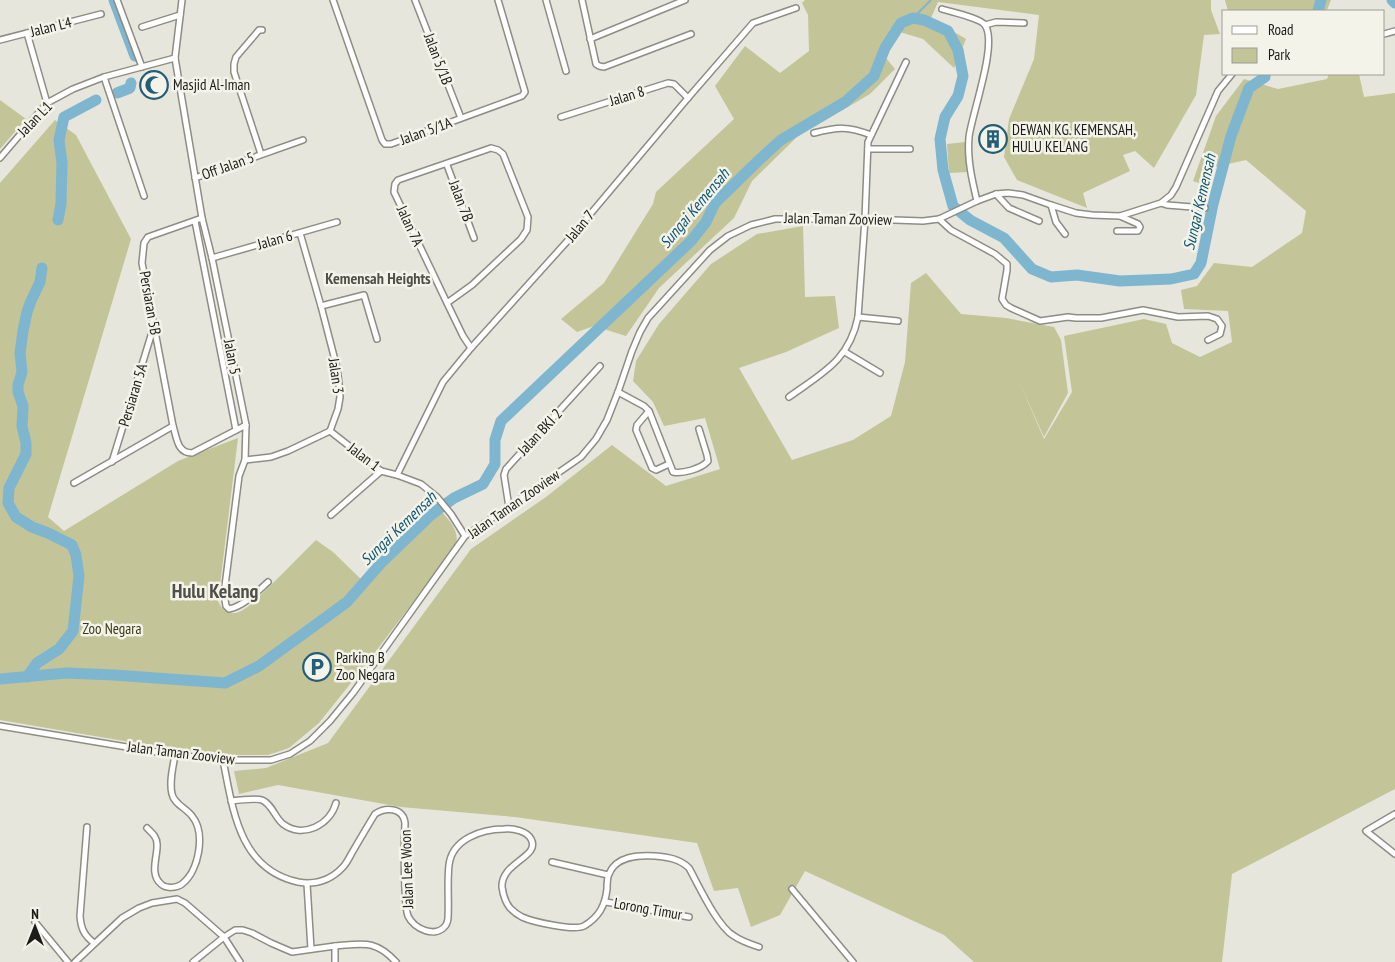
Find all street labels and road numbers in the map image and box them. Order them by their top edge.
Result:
street label: Jalan L4 [27,12,74,41]
street label: Jalan 5/1B [420,29,457,87]
street label: Jalan 8 [606,81,647,110]
street label: Jalan L1 [13,97,56,141]
street label: Jalan 5/1A [396,112,455,149]
street label: Off Jalan 5 [199,147,257,184]
street label: Jalan 7B [445,177,478,224]
street label: Jalan 7A [392,202,428,250]
street label: Jalan 7 [560,206,598,246]
street label: Jalan Taman Zooview [783,208,892,229]
street label: Jalan 6 [254,225,295,254]
street label: Persiaran 5B [136,269,165,336]
street label: Jalan 5 [220,337,245,376]
street label: Jalan 3 [324,356,348,395]
street label: Persiaran 5A [114,360,151,429]
street label: Jalan BKI 2 [513,404,566,460]
street label: Jalan 1 [344,438,384,475]
street label: Jalan Taman Zooview [463,465,564,543]
street label: Jalan Taman Zooview [125,736,236,769]
street label: Jalan Lee Woon [396,829,417,910]
street label: Lorong Timur [613,893,685,924]

